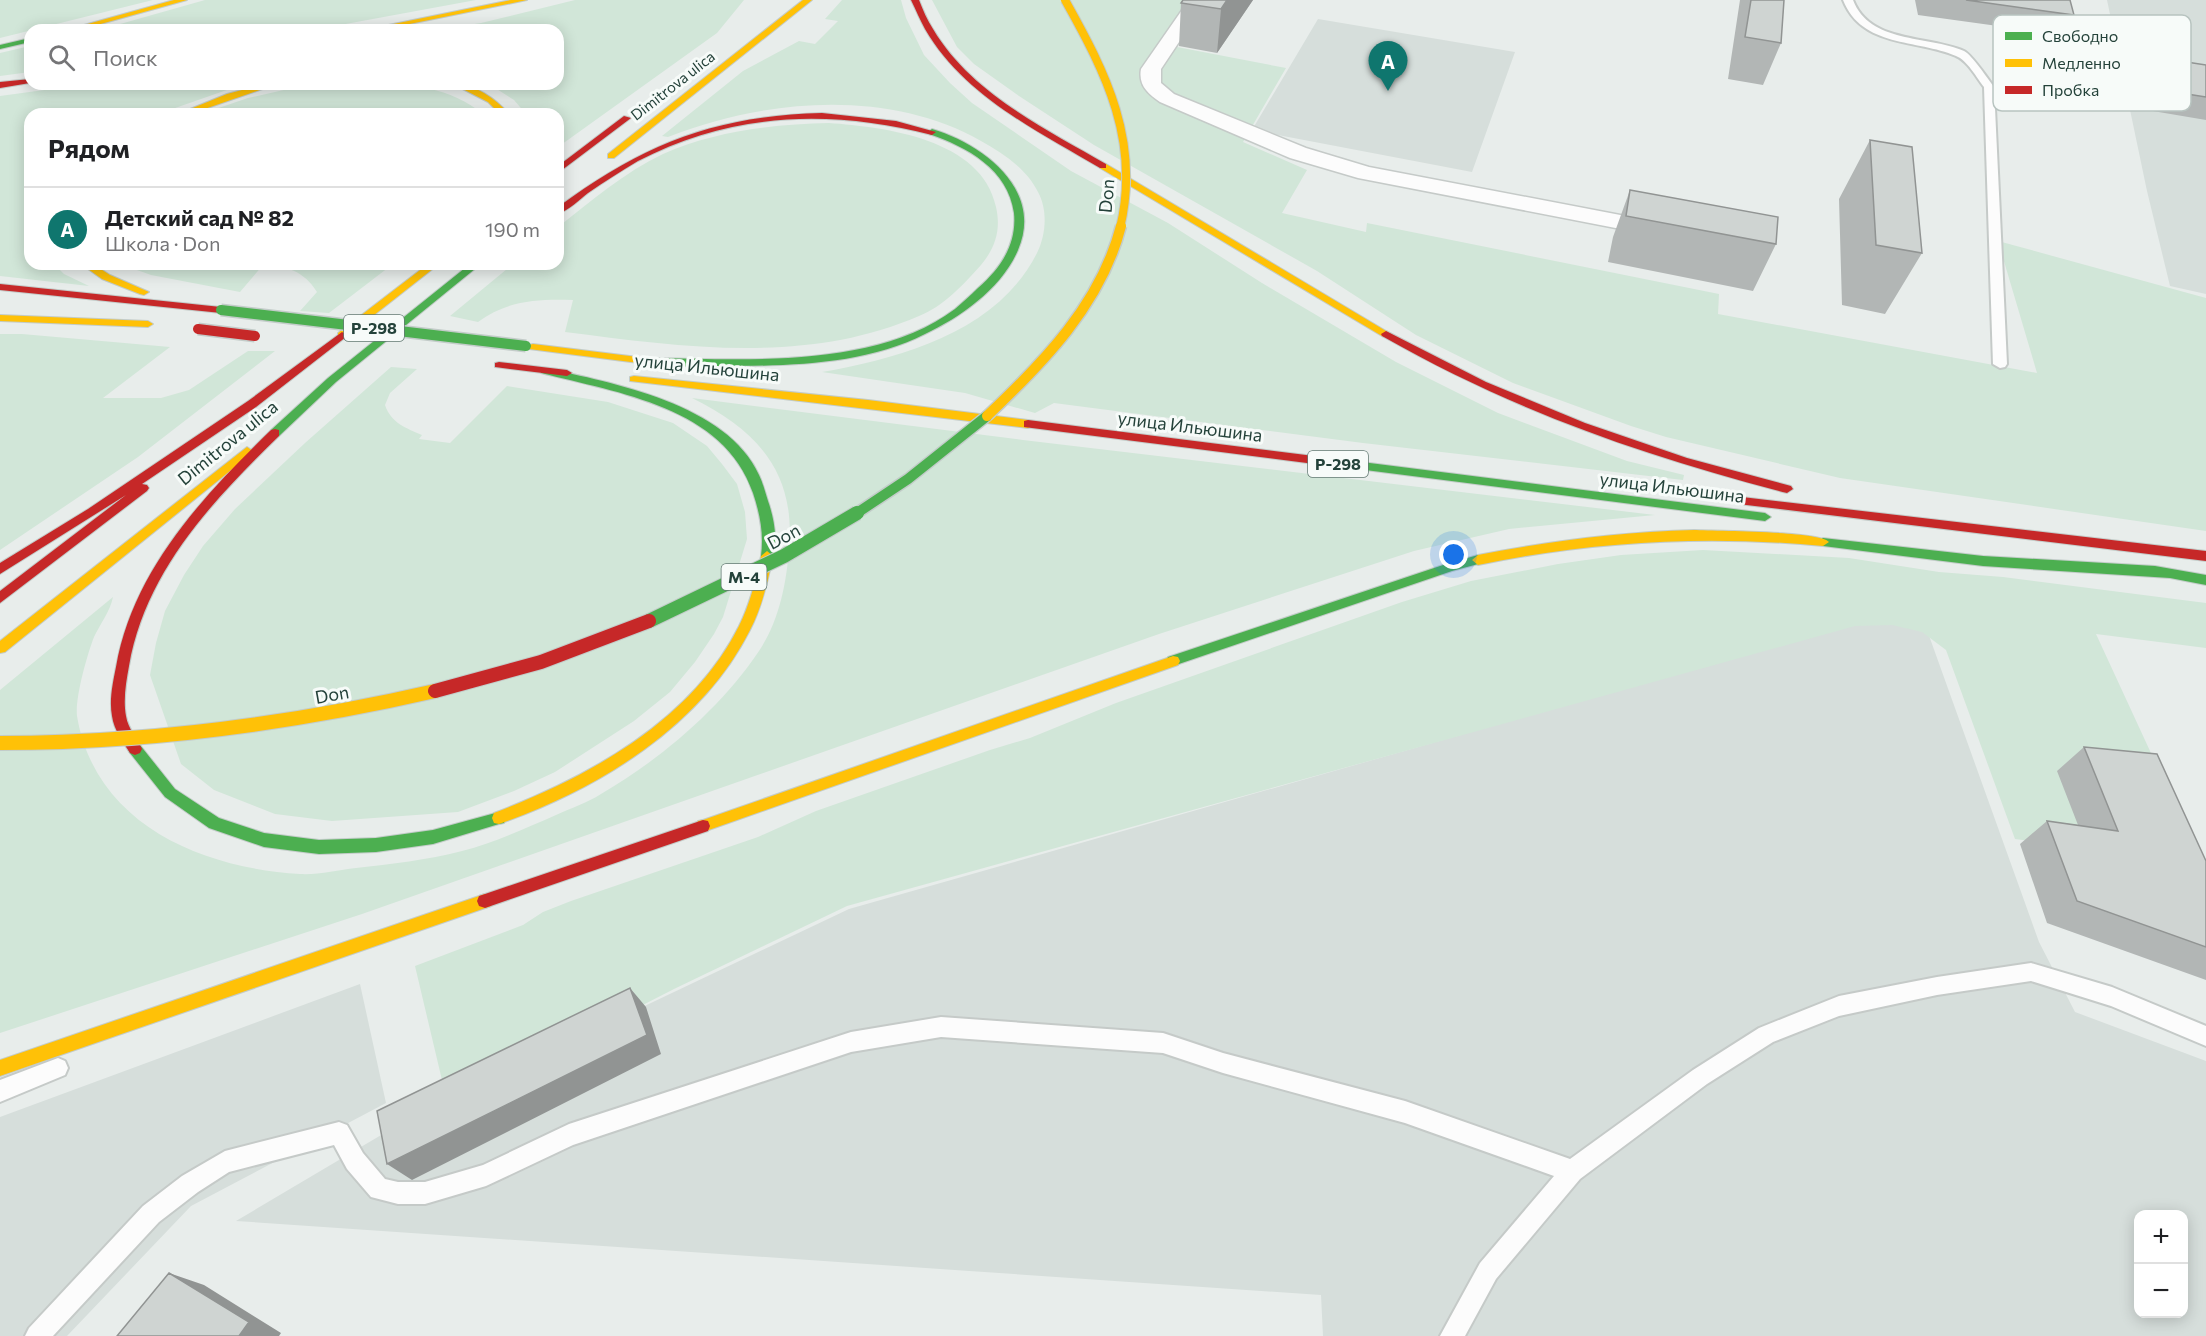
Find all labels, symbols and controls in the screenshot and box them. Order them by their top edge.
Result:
legend [1993,15,2191,111]
search box [24,24,564,90]
text: Свободно [2042,26,2118,45]
icon: search [45,41,78,74]
pin: A [1368,42,1408,91]
text: Поиск [93,44,158,71]
street label: Dimitrova ulica [627,47,718,124]
text: Медленно [2042,53,2121,72]
text: Пробка [2042,80,2099,99]
text: Рядом [48,132,130,163]
street label: Don [1094,178,1118,214]
text: Детский сад № 82 [105,204,294,231]
text: A [60,217,75,241]
text: 190 m [485,217,540,241]
text: Школа · Don [105,231,220,255]
road number: Р-298 [344,315,404,341]
street label: улица Ильюшина [634,348,781,386]
street label: Dimitrova ulica [173,395,282,489]
street label: улица Ильюшина [1117,406,1264,446]
road number: Р-298 [1308,451,1368,477]
street label: улица Ильюшина [1599,467,1746,507]
street label: Don [763,518,804,554]
your location [1439,540,1468,569]
road number: М-4 [722,564,766,590]
street label: Don [313,680,351,708]
map controls [2134,1210,2188,1318]
button: + [2134,1210,2188,1264]
button: − [2134,1264,2188,1318]

